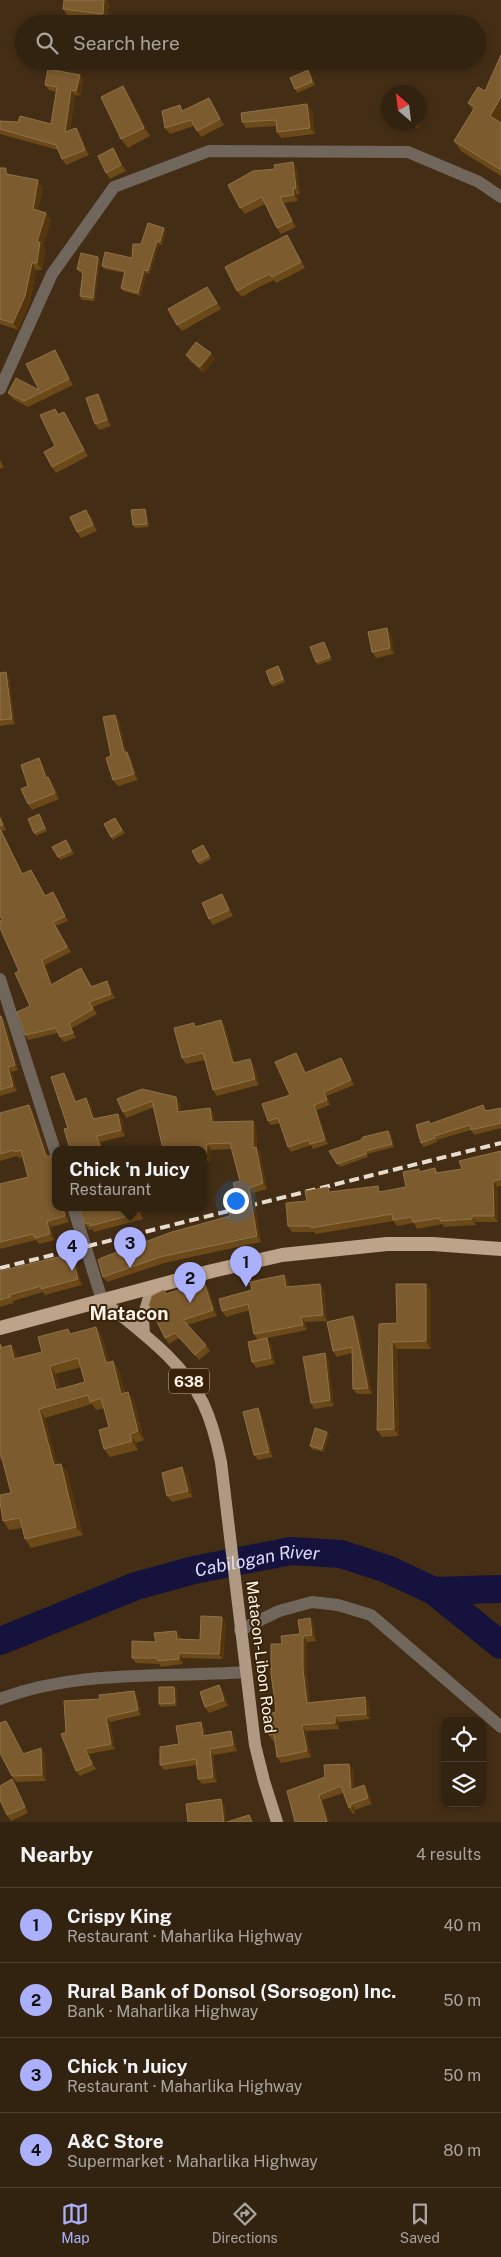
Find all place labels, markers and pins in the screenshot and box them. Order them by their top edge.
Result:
pin: 3 [114,1227,146,1268]
pin: 4 [56,1230,88,1271]
pin: 1 [230,1246,262,1287]
pin: 2 [174,1262,206,1303]

